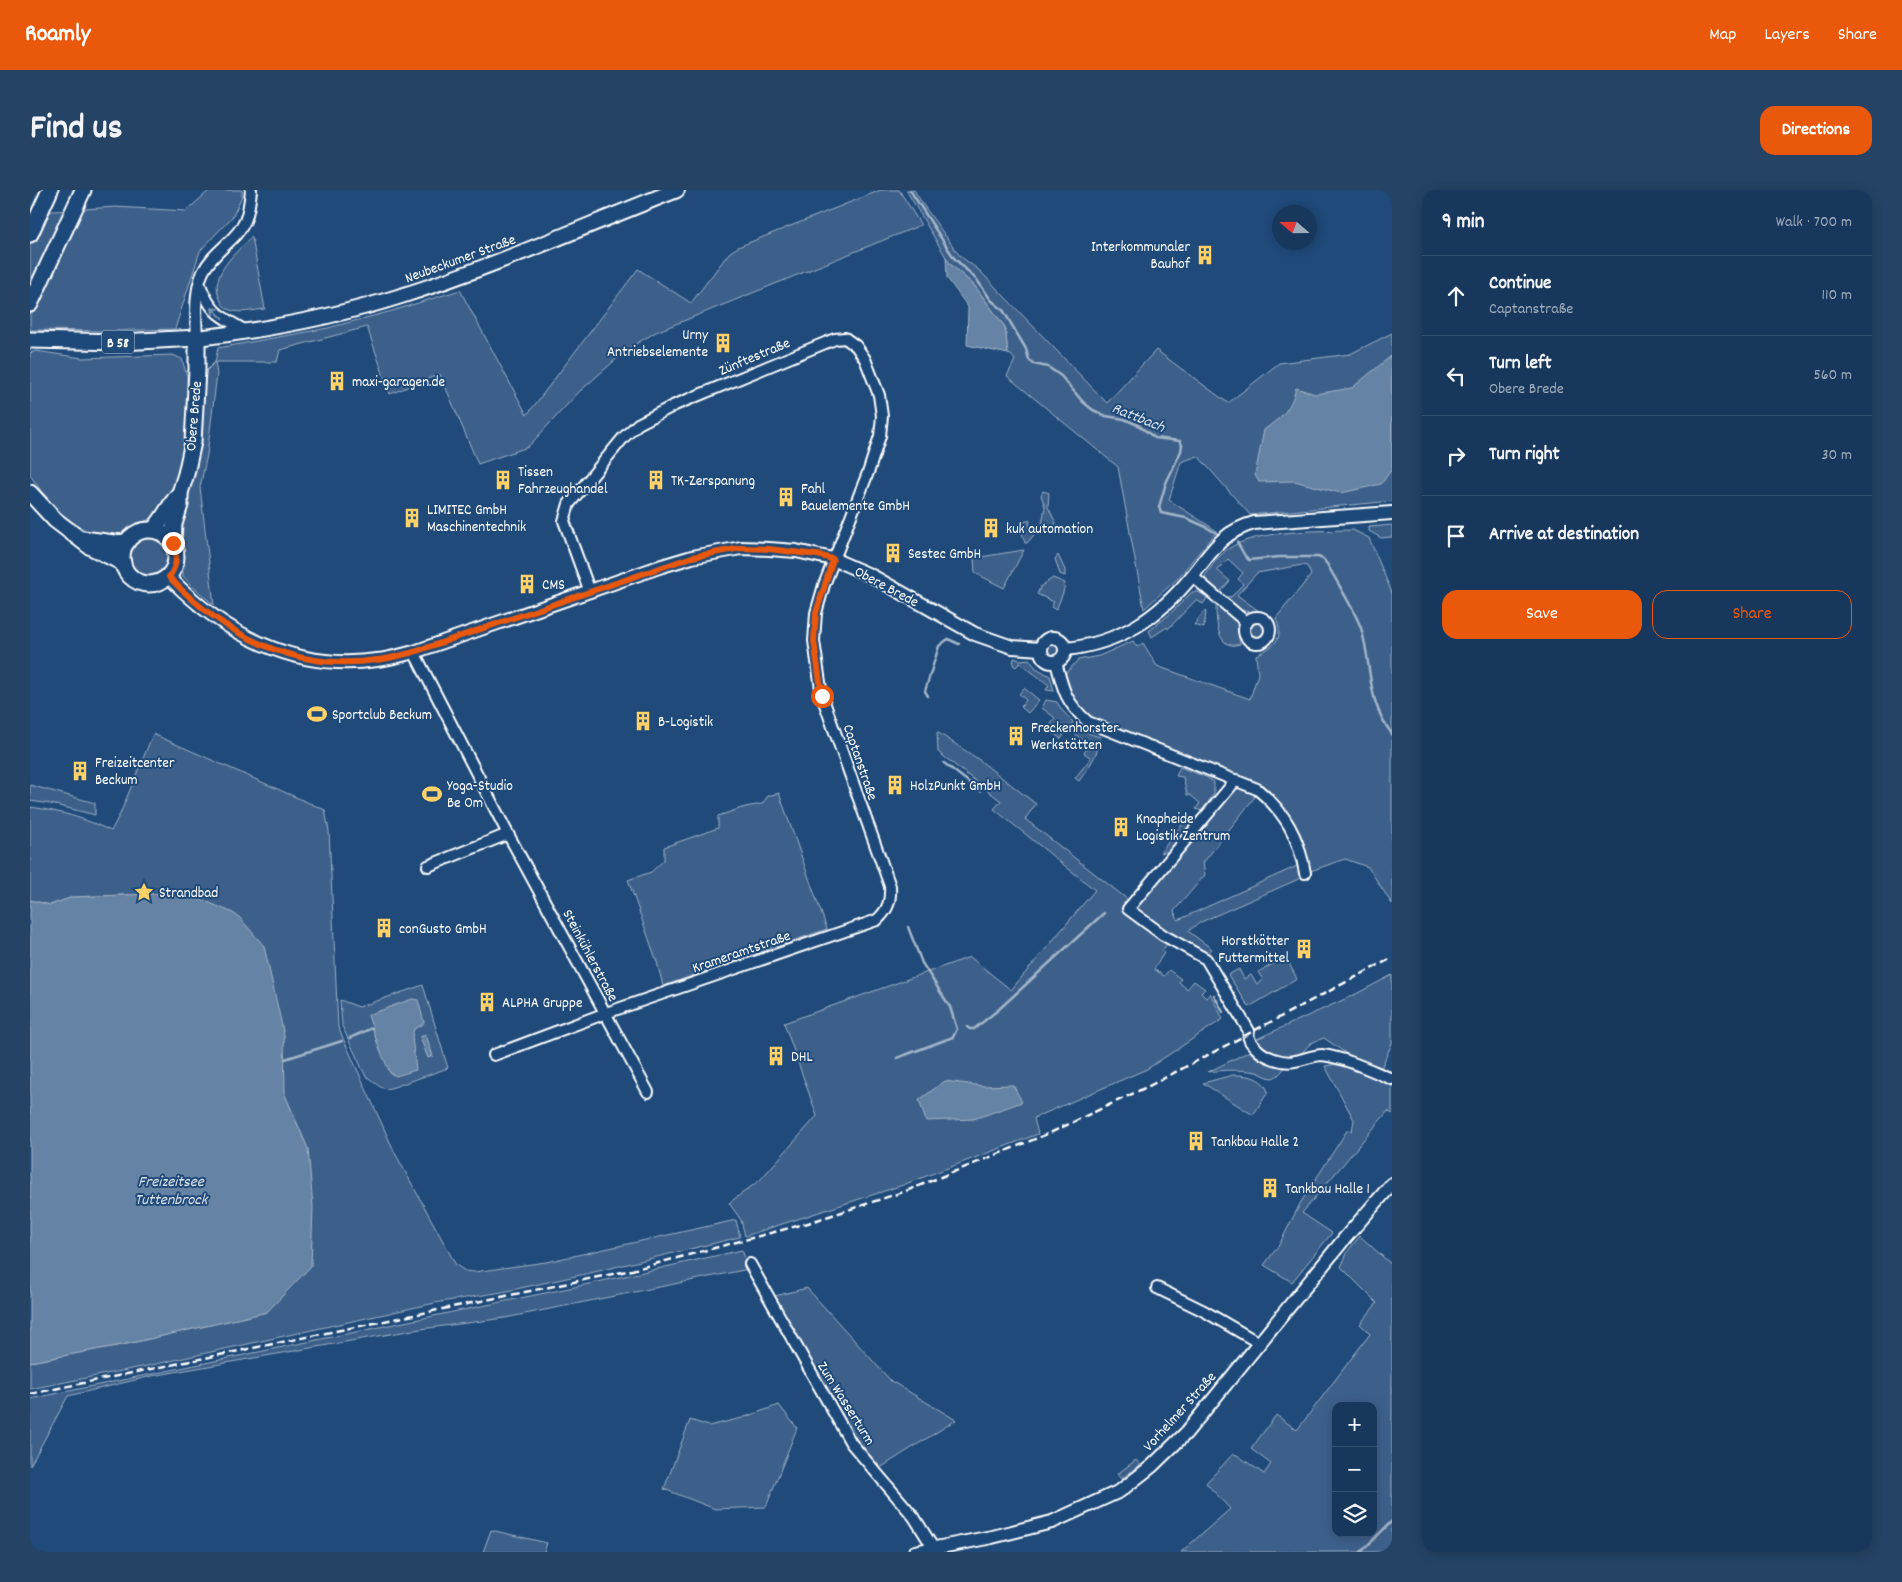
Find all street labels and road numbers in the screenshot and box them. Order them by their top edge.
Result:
street label: Neubeckumer Straße [402,229,520,290]
road number: B 58 [102,330,134,353]
street label: Zünftestraße [716,333,794,383]
street label: Obere Brede [181,380,209,452]
street label: Obere Brede [850,562,923,614]
street label: Captanstraße [836,722,883,804]
street label: Steinkühlerstraße [556,906,623,1006]
street label: Krameramtstraße [689,926,794,980]
street label: Zum Wasserturm [811,1358,880,1450]
street label: Vorhelmer Straße [1139,1367,1223,1457]

